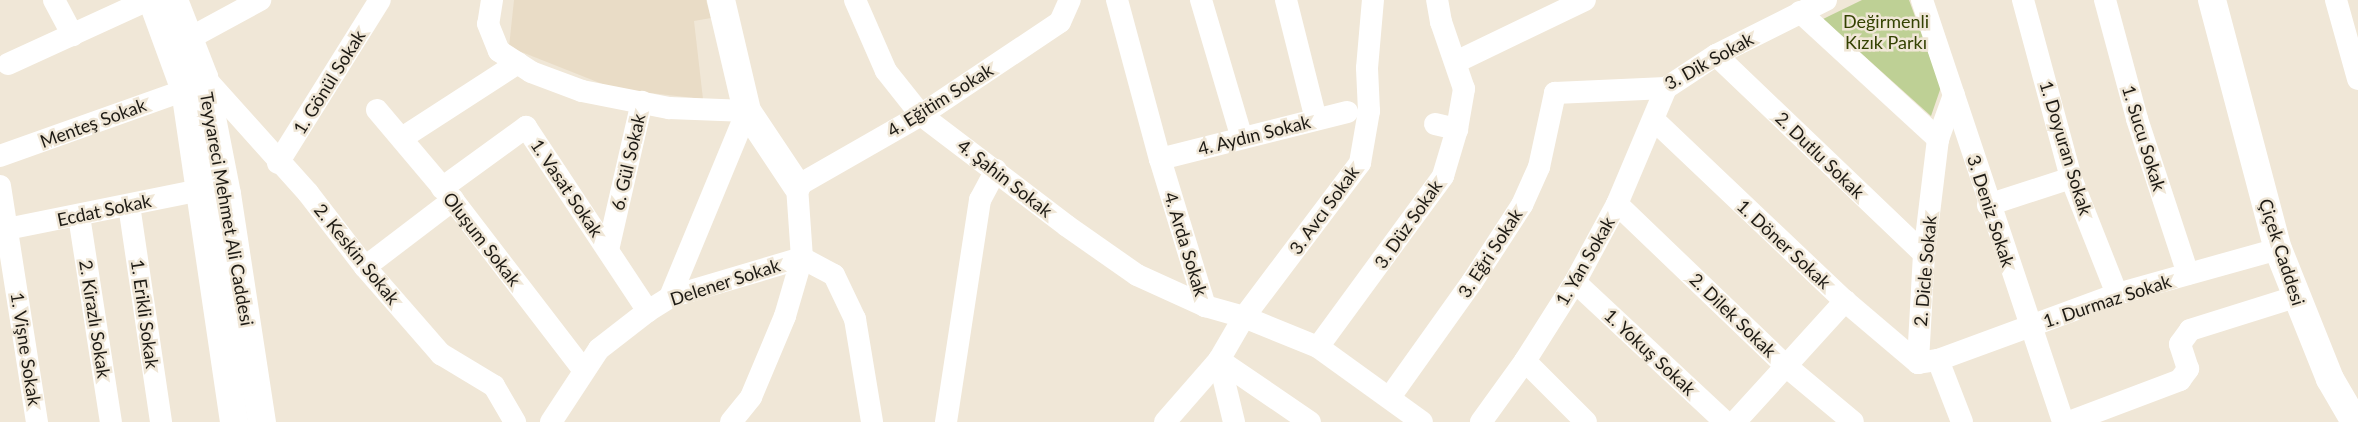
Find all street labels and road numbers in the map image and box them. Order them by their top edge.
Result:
street label: 1. Gönül Sokak [288,26,370,138]
street label: 3. Dik Sokak [1661,28,1757,94]
street label: 4. Eğitim Sokak [883,59,997,141]
street label: 1. Doyuran Sokak [2035,78,2097,218]
street label: 1. Sucu Sokak [2118,83,2170,193]
street label: Teyyareci Mehmet Ali Caddesi [196,90,258,328]
street label: Menteş Sokak [37,94,149,152]
street label: 2. Dutlu Sokak [1771,107,1869,203]
street label: 4. Aydın Sokak [1195,110,1313,160]
street label: 6. Gül Sokak [606,112,650,212]
street label: 4. Şahin Sokak [953,134,1057,222]
street label: 1. Vasat Sokak [526,135,608,241]
street label: 3. Deniz Sokak [1963,152,2019,270]
street label: 3. Avcı Sokak [1285,161,1363,259]
street label: 3. Düz Sokak [1370,176,1446,272]
street label: Oluşum Sokak [439,188,525,290]
street label: 4. Arda Sokak [1160,189,1212,299]
street label: Ecdat Sokak [55,190,153,230]
street label: 1. Döner Sokak [1732,195,1836,293]
street label: Çiçek Caddesi [2255,196,2309,308]
street label: 2. Keskin Sokak [310,199,404,309]
street label: 3. Eğri Sokak [1453,205,1527,301]
street label: 1. Yan Sokak [1551,213,1619,309]
street label: 2. Dicle Sokak [1909,215,1941,327]
street label: Delener Sokak [667,254,783,310]
street label: 2. Kirazlı Sokak [75,258,115,380]
street label: 1. Erikli Sokak [127,258,163,370]
street label: 2. Dilek Sokak [1685,268,1781,362]
street label: 1. Durmaz Sokak [2040,270,2174,332]
street label: 1. Vişne Sokak [6,291,46,407]
street label: 1. Yokuş Sokak [1600,304,1700,400]

